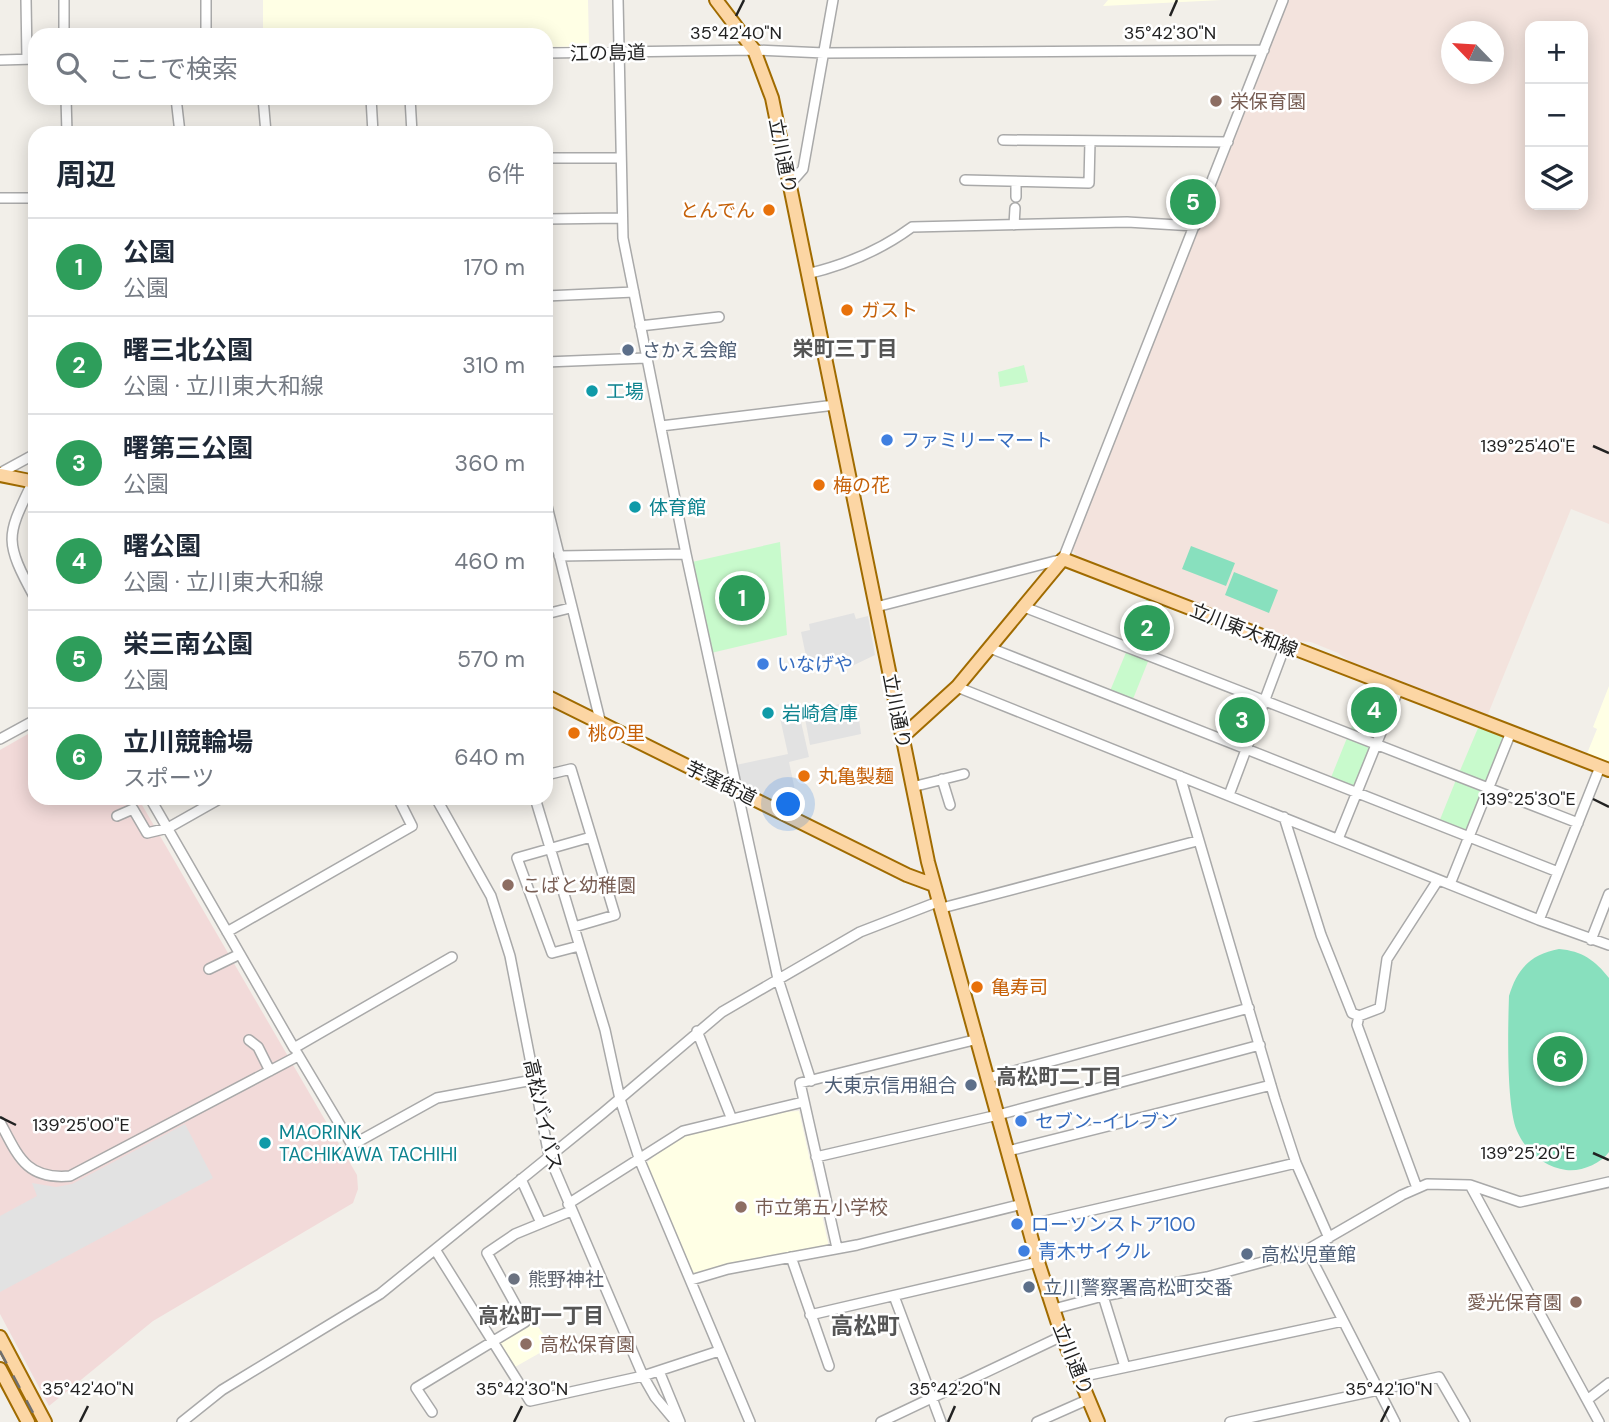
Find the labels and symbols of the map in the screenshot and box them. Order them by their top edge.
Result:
text: 35°42'40"N [690,21,782,45]
text: 35°42'30"N [1124,21,1216,45]
north arrow [1441,21,1504,84]
street label: 江の島道 [570,40,646,66]
place label: 栄保育園 [1230,89,1306,114]
marker: 栄保育園 [1208,93,1224,109]
street label: 立川通り [763,116,803,196]
pin: 5 [1170,176,1216,228]
place label: とんでん [680,198,755,223]
marker: とんでん [761,202,777,218]
place label: ガスト [861,298,918,323]
marker: ガスト [839,302,855,318]
district label: 栄町三丁目 [793,335,898,363]
place label: さかえ会館 [642,338,737,363]
marker: さかえ会館 [620,342,636,358]
place label: 工場 [606,379,644,404]
marker: 工場 [584,383,600,399]
place label: ファミリーマート [901,428,1053,453]
marker: ファミリーマート [879,432,895,448]
text: 139°25'40"E [1481,434,1575,458]
place label: 梅の花 [833,473,890,498]
marker: 梅の花 [811,477,827,493]
place label: 体育館 [649,495,706,520]
marker: 体育館 [627,499,643,515]
pin: 1 [719,572,765,624]
street label: 立川東大和線 [1186,597,1302,663]
pin: 2 [1124,602,1170,654]
place label: いなげや [777,652,853,677]
marker: いなげや [755,656,771,672]
street label: 立川通り [877,671,917,751]
pin: 4 [1351,684,1397,736]
pin: 3 [1219,694,1265,746]
place label: 岩崎倉庫 [782,701,858,726]
marker: 岩崎倉庫 [760,705,776,721]
place label: 桃の里 [588,721,645,746]
marker: 桃の里 [566,725,582,741]
street label: 芋窪街道 [681,755,761,811]
place label: 丸亀製麺 [818,764,894,789]
marker: 丸亀製麺 [796,768,812,784]
your location [771,787,805,821]
text: 139°25'30"E [1480,787,1576,811]
place label: こばと幼稚園 [522,873,636,898]
marker: こばと幼稚園 [500,877,516,893]
place label: 亀寿司 [991,975,1048,1000]
marker: 亀寿司 [969,979,985,995]
pin: 6 [1537,1033,1583,1085]
street label: 高松バイパス [518,1057,568,1173]
district label: 高松町二丁目 [996,1063,1122,1091]
place label: 大東京信用組合 [824,1073,957,1098]
marker: 大東京信用組合 [963,1077,979,1093]
place label: セブン-イレブン [1035,1109,1178,1134]
text: 139°25'00"E [32,1113,130,1137]
marker: セブン-イレブン [1013,1113,1029,1129]
place label: MAORINK TACHIKAWA TACHIHI [279,1120,458,1167]
marker: MAORINK TACHIKAWA TACHIHI [257,1135,273,1151]
text: 139°25'20"E [1480,1141,1576,1165]
place label: 市立第五小学校 [755,1195,888,1220]
marker: 市立第五小学校 [733,1199,749,1215]
place label: ローソンストア100 [1031,1212,1196,1237]
marker: ローソンストア100 [1009,1216,1025,1232]
place label: 青木サイクル [1038,1239,1151,1264]
place label: 高松児童館 [1261,1242,1356,1267]
marker: 青木サイクル [1016,1243,1032,1259]
marker: 高松児童館 [1239,1246,1255,1262]
place label: 熊野神社 [528,1267,604,1292]
marker: 熊野神社 [506,1271,522,1287]
place label: 立川警察署高松町交番 [1043,1275,1233,1300]
marker: 立川警察署高松町交番 [1021,1279,1037,1295]
place label: 愛光保育園 [1467,1290,1562,1315]
marker: 愛光保育園 [1568,1294,1584,1310]
district label: 高松町一丁目 [478,1302,604,1330]
district label: 高松町 [831,1311,900,1341]
street label: 立川通り [1047,1319,1099,1399]
place label: 高松保育園 [540,1332,635,1357]
marker: 高松保育園 [518,1336,534,1352]
text: 35°42'40"N [42,1377,134,1401]
text: 35°42'30"N [476,1377,568,1401]
text: 35°42'20"N [909,1377,1001,1401]
text: 35°42'10"N [1345,1377,1433,1401]

